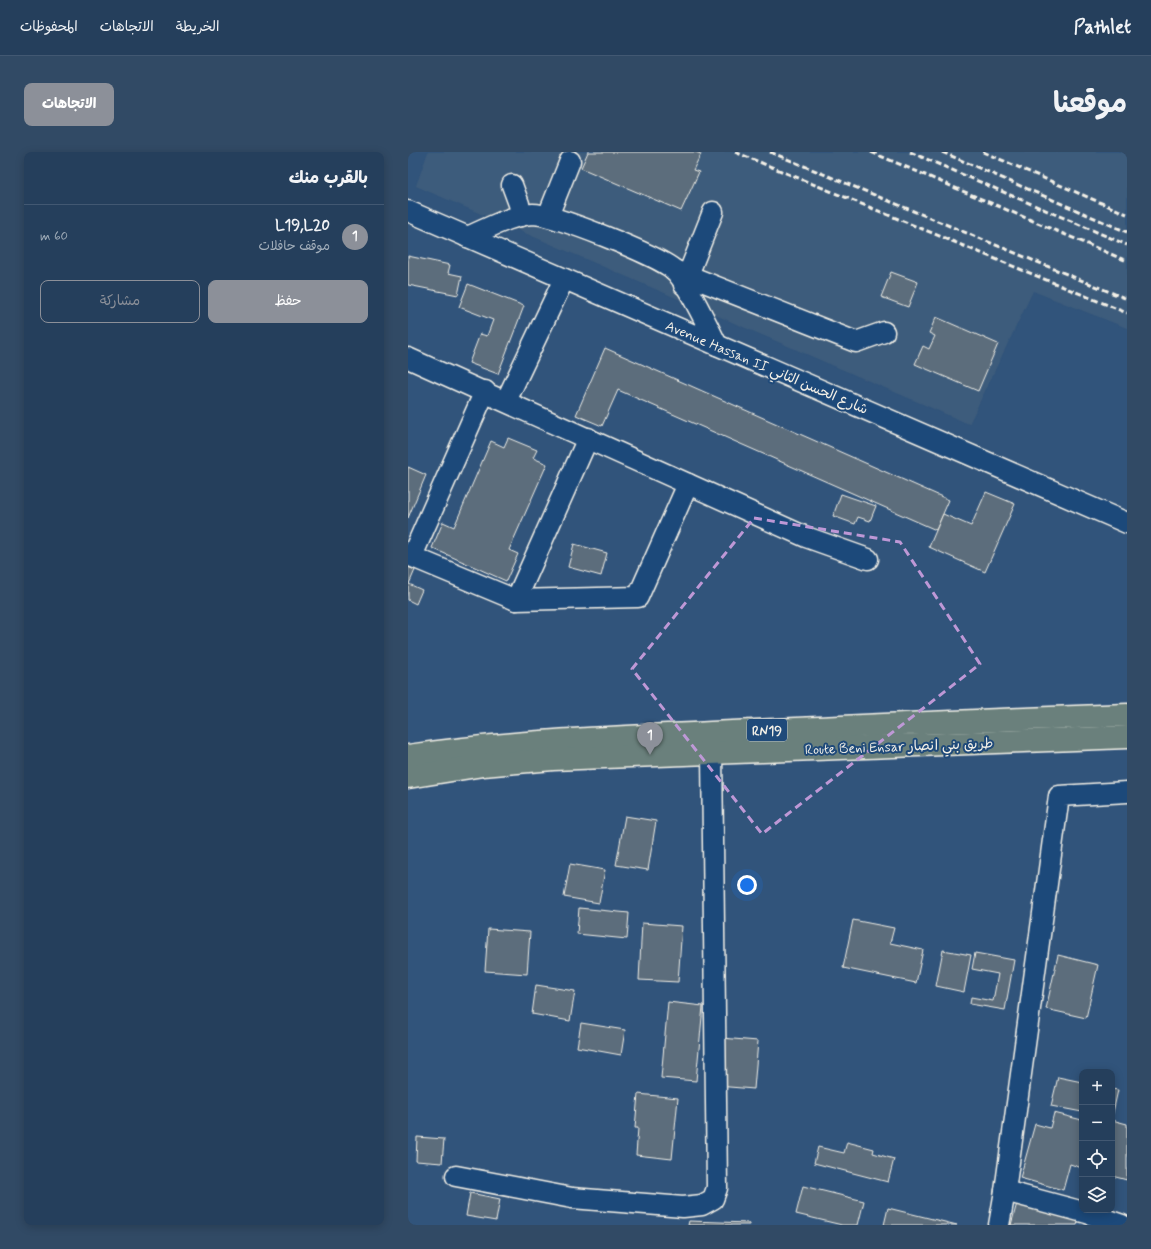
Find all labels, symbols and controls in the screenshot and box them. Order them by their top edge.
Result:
text: Pathlet [1074,15,1131,40]
text: المحفوظات [20,18,78,36]
text: الاتجاهات [100,18,154,36]
text: الخريطة [176,18,219,36]
button: الاتجاهات [24,83,114,126]
text: موقعنا [1053,86,1127,123]
text: بالقرب منك [289,167,368,189]
text: L19,L20 [275,216,330,236]
text: 60 m [40,228,68,245]
text: 1 [352,228,358,245]
text: موقف حافلات [258,238,330,255]
button: مشاركة [40,280,200,323]
button: حفظ [208,280,368,323]
street label: Avenue Hassan II شارع الحسن الثاني [661,317,871,422]
road number: RN19 [747,719,787,741]
pin: 1 [637,722,663,755]
street label: Route Beni Ensar طريق بني انصار [805,735,994,762]
your location [737,875,757,895]
map controls [1079,1069,1115,1213]
button: + [1079,1069,1115,1105]
button: − [1079,1105,1115,1141]
button: locate [1079,1141,1115,1177]
button: layers [1079,1177,1115,1213]

